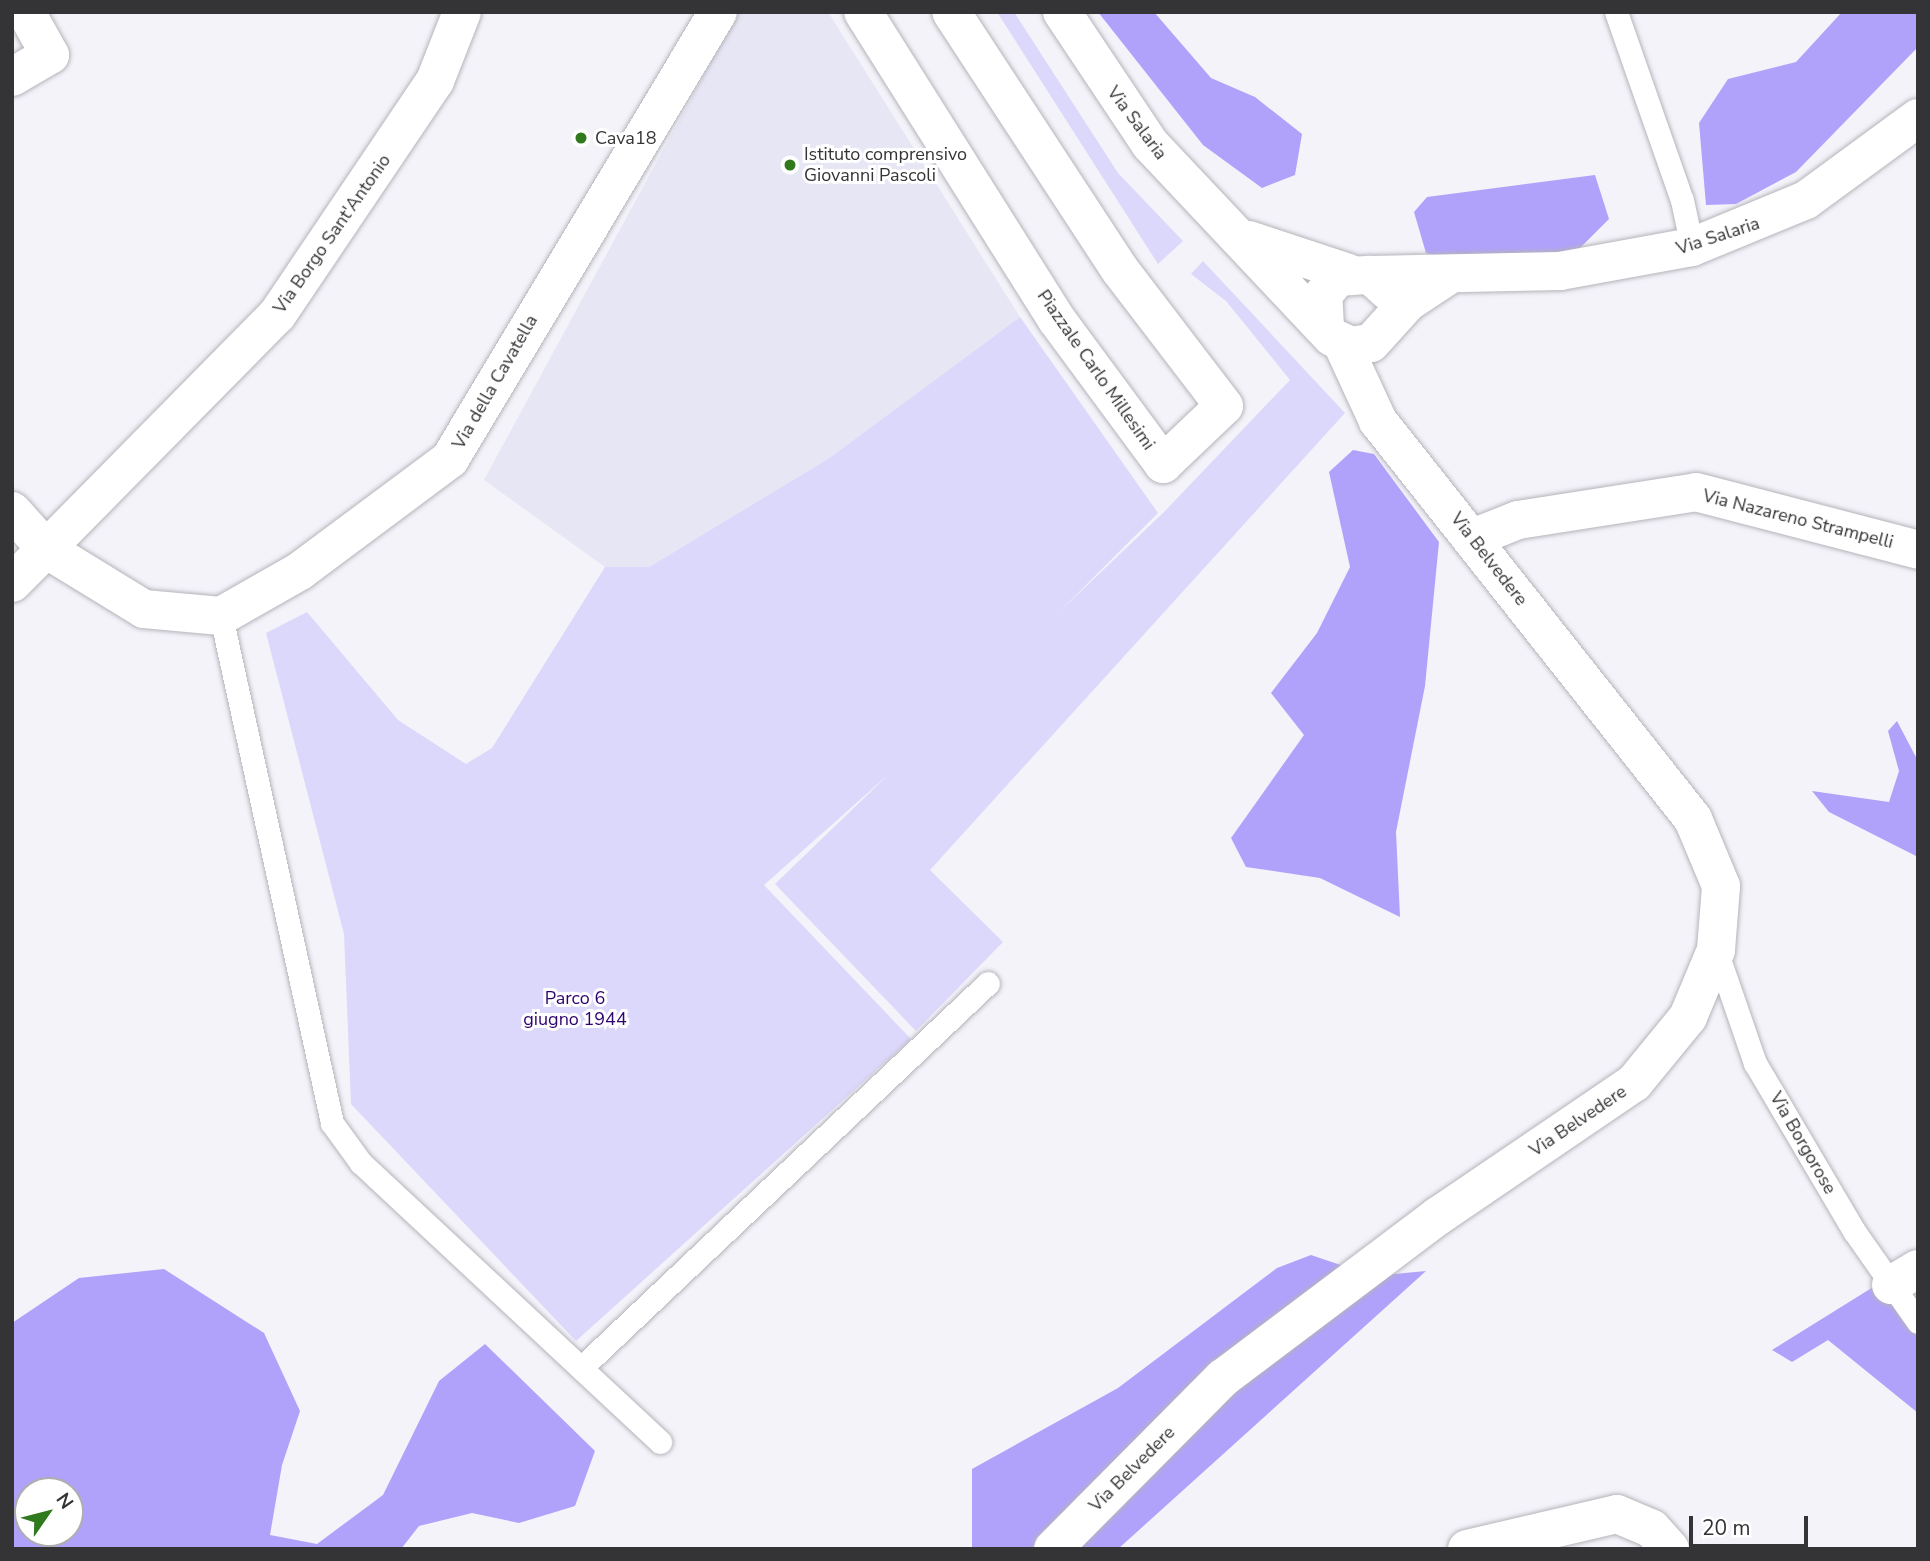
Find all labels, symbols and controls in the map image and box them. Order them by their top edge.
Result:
street label: Via Salaria [1102,82,1172,164]
place label: Cava18 [595,127,656,149]
marker: Cava18 [573,130,589,146]
place label: Istituto comprensivo Giovanni Pascoli [804,144,967,186]
street label: Via Borgo Sant'Antonio [269,150,395,318]
marker: Istituto comprensivo Giovanni Pascoli [782,157,798,173]
street label: Via Salaria [1674,212,1762,260]
street label: Piazzale Carlo Millesimi [1033,286,1159,454]
street label: Via della Cavatella [448,311,542,453]
street label: Via Nazareno Strampelli [1700,485,1896,553]
street label: Via Belvedere [1446,508,1532,610]
park label: Parco 6 giugno 1944 [523,988,627,1030]
street label: Via Belvedere [1525,1081,1631,1161]
street label: Via Borgorose [1765,1088,1841,1198]
street label: Via Belvedere [1085,1422,1179,1516]
north arrow [14,1477,84,1547]
text: N [50,1488,79,1514]
scale bar [1692,1502,1811,1546]
text: 20 m [1702,1514,1751,1542]

